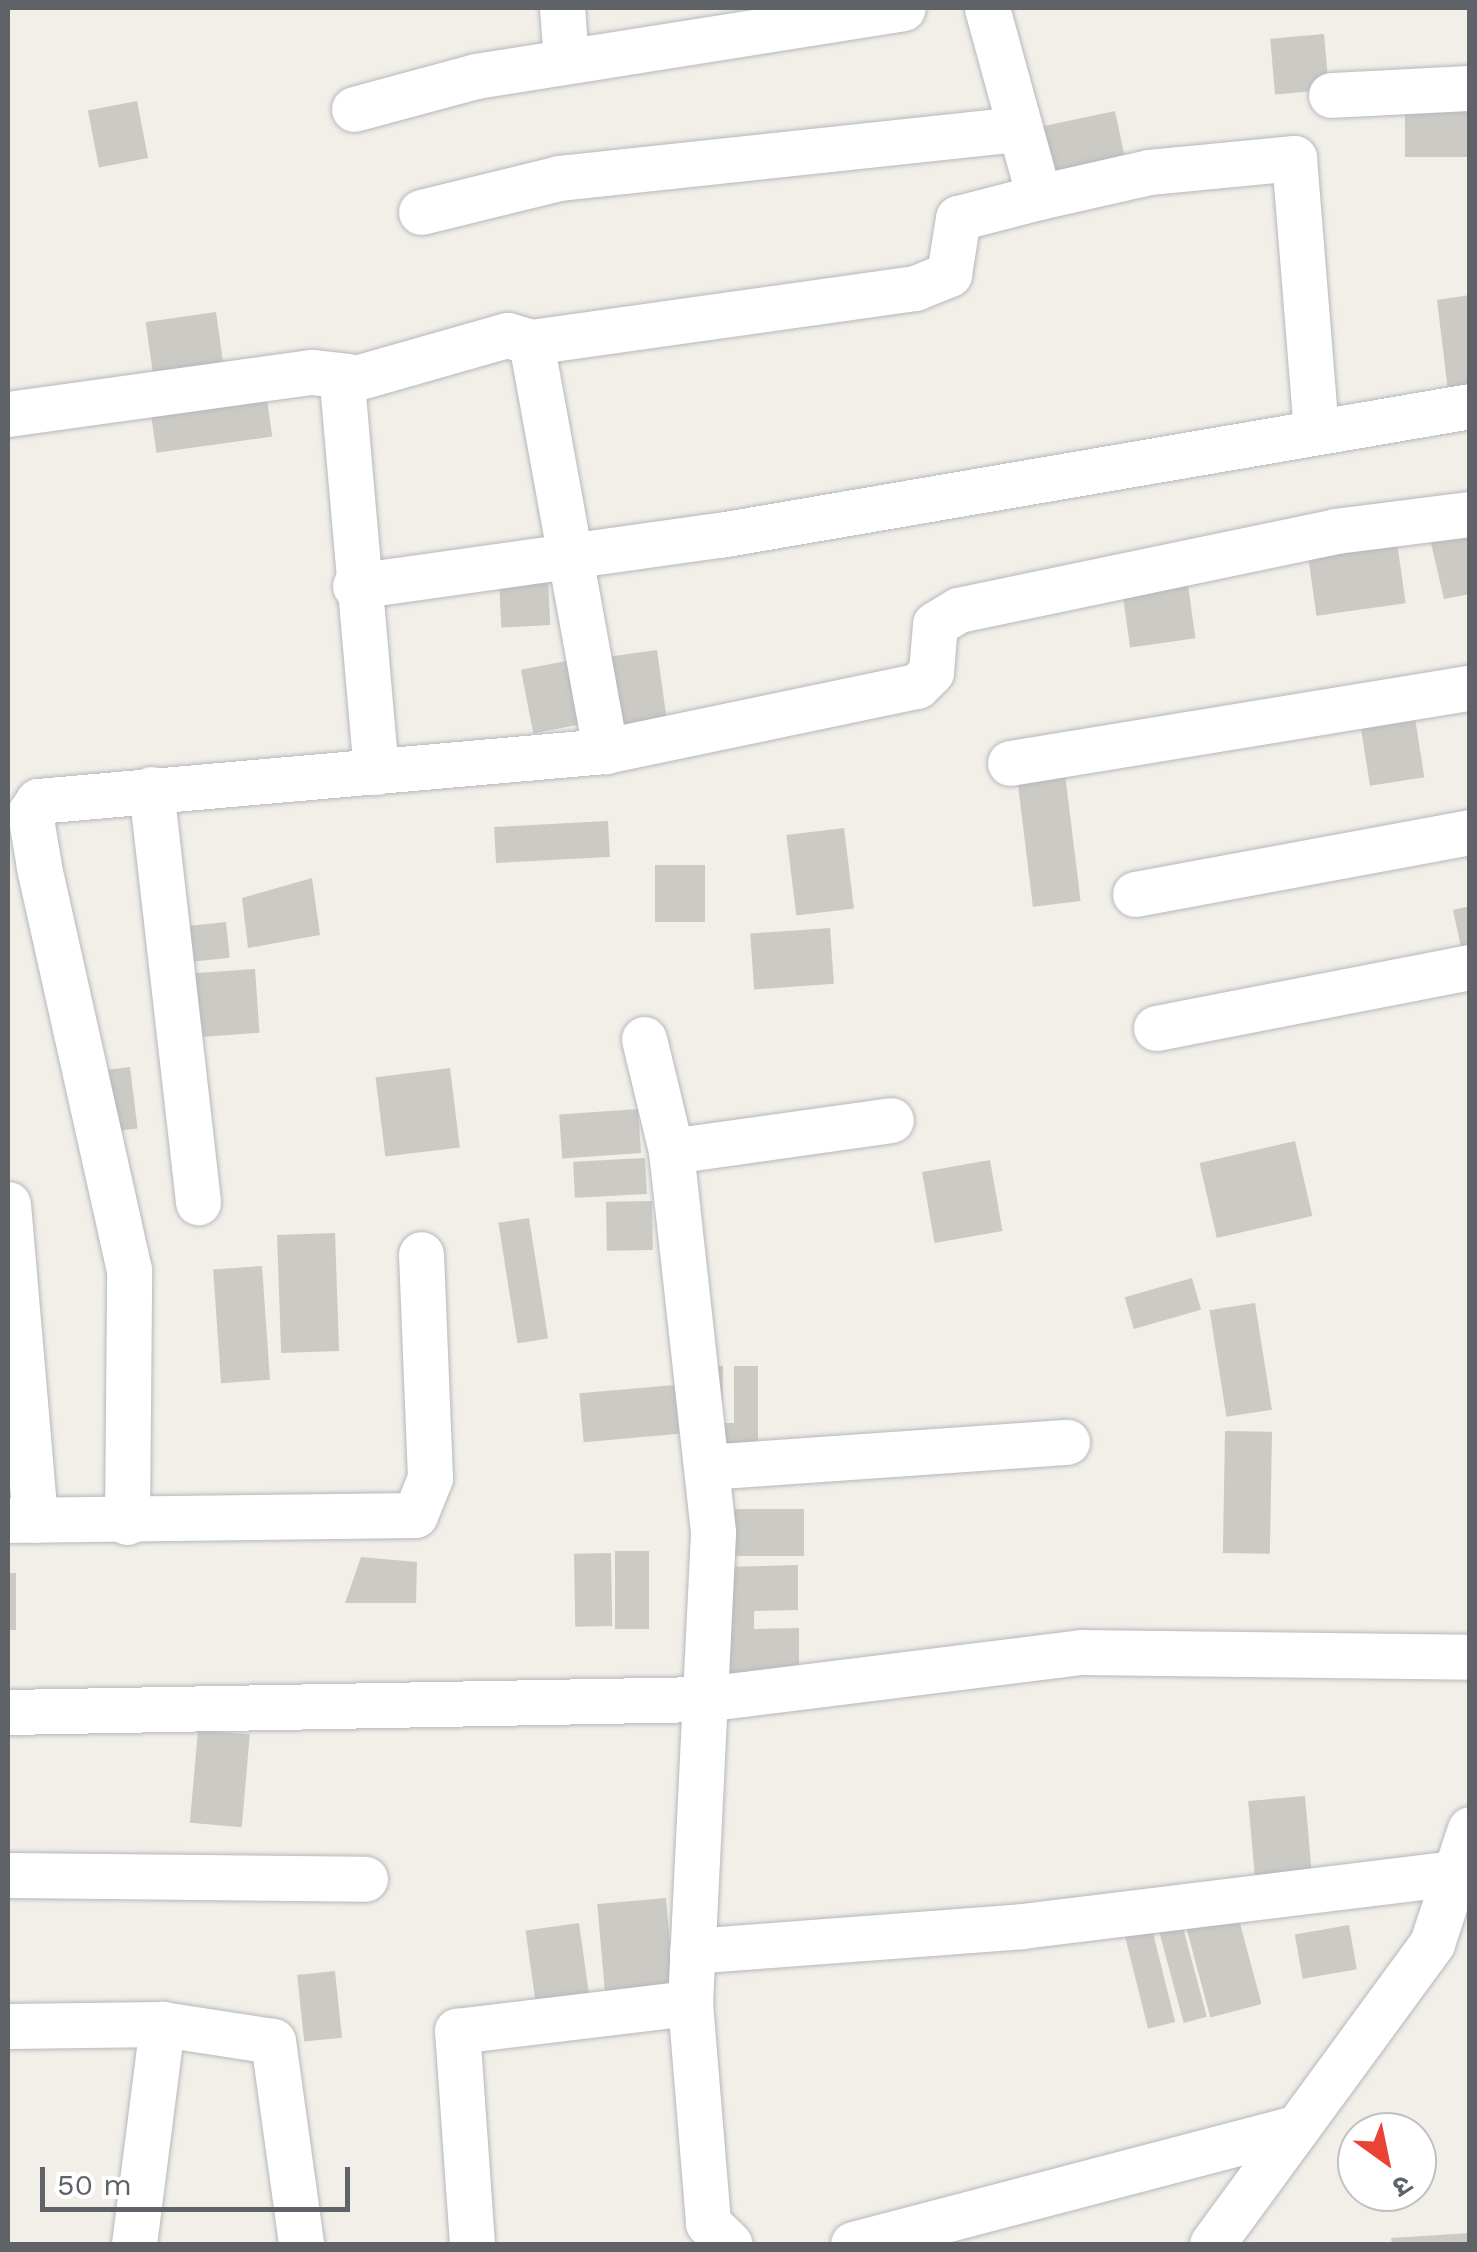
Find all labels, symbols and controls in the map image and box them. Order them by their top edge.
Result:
north arrow [1337,2112,1437,2212]
scale bar [45,2147,355,2209]
text: 50 m [57,2167,132,2202]
text: उ [1387,2168,1418,2204]

